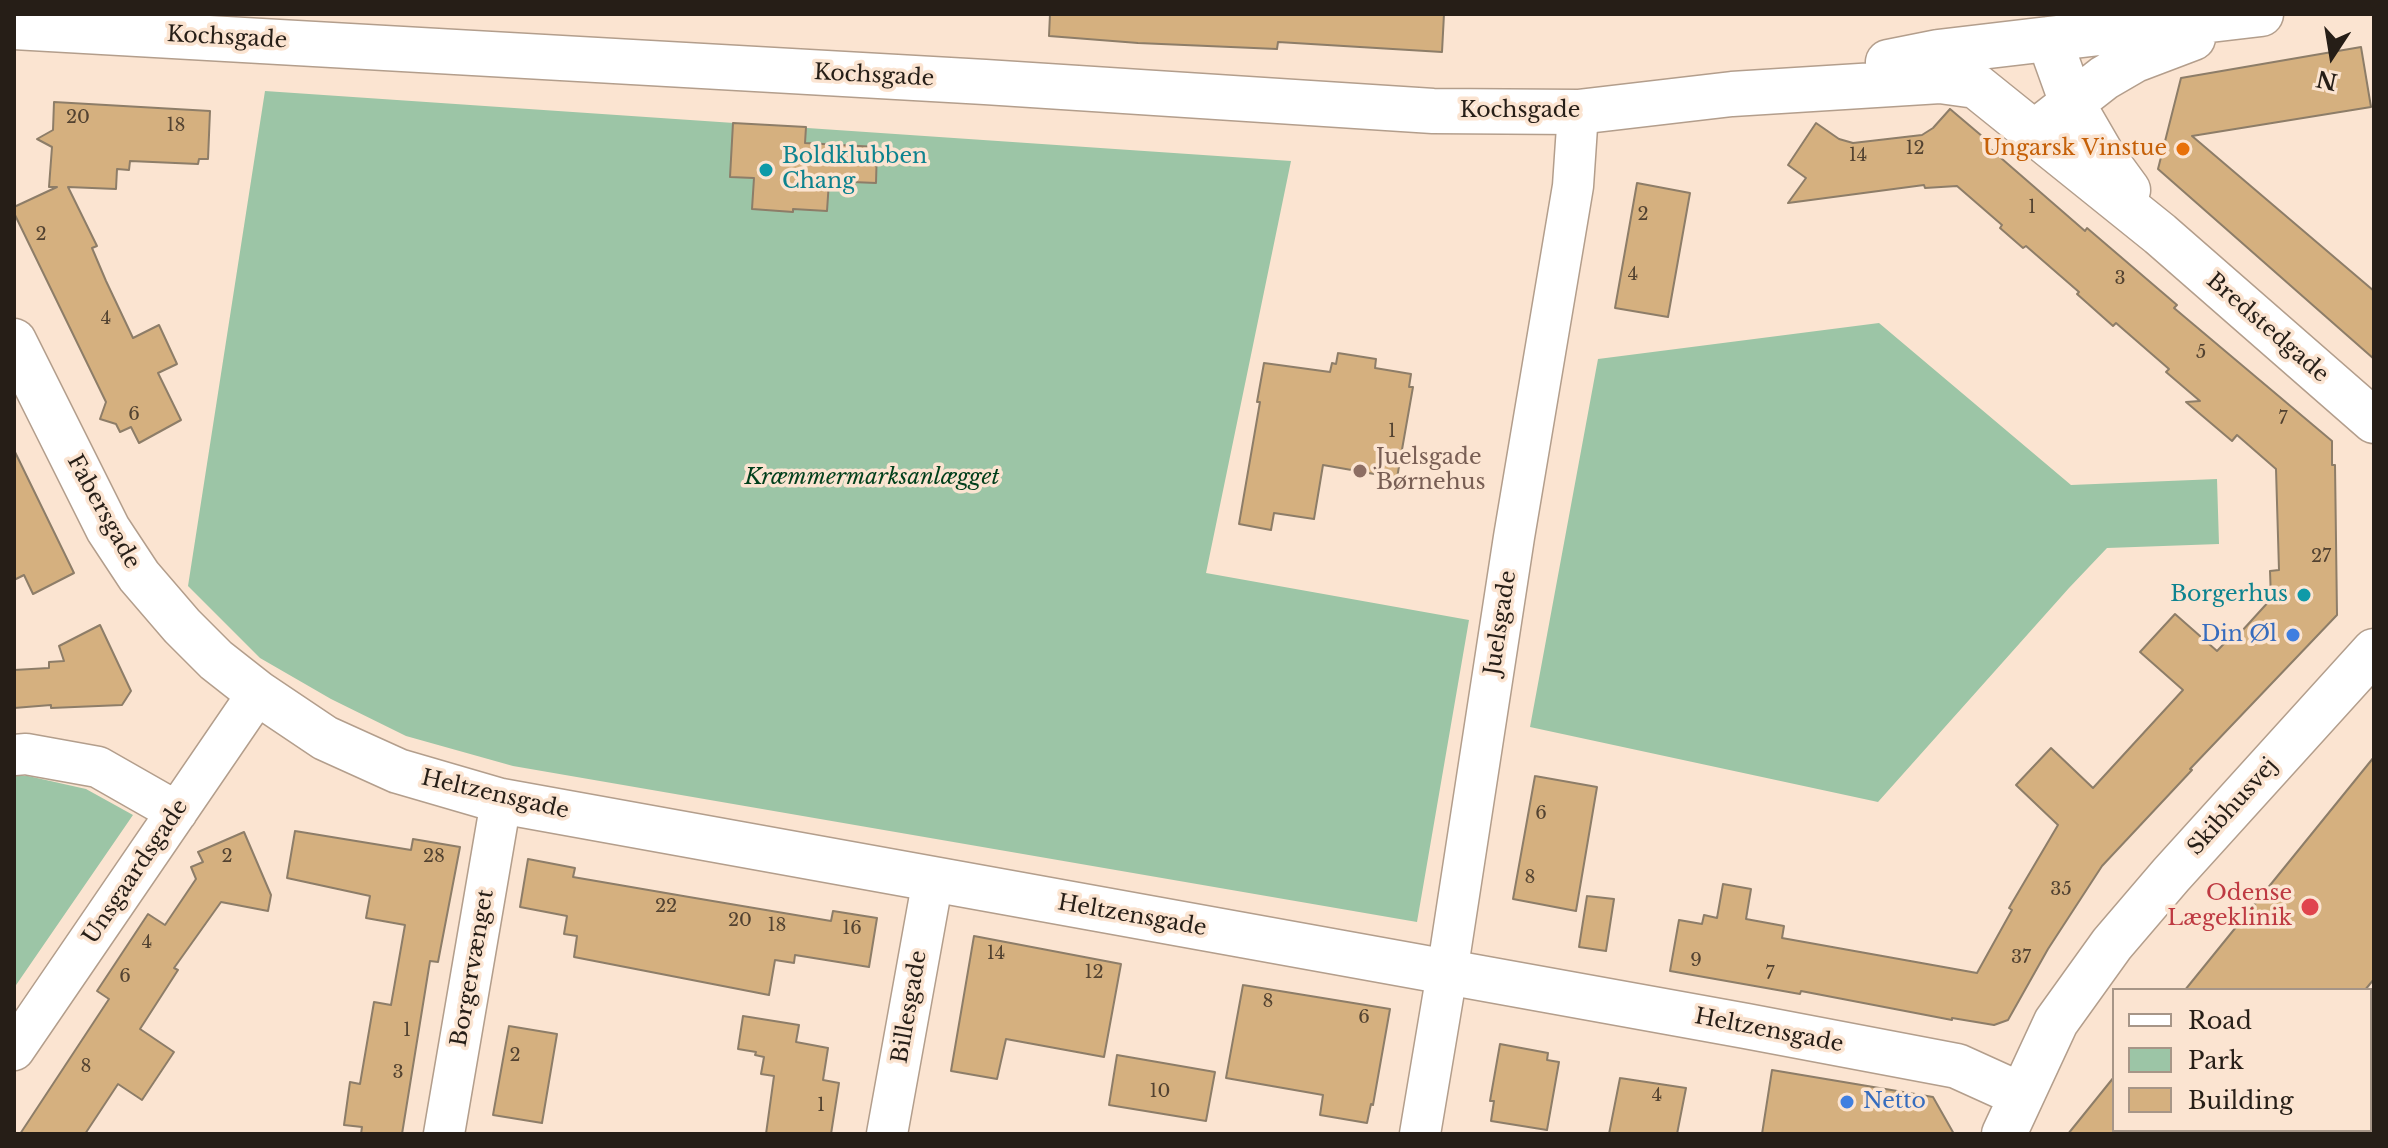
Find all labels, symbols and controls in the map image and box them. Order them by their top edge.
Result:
north arrow [2292,16,2372,96]
street label: Kochsgade [166,22,288,54]
street label: Kochsgade [813,60,935,92]
text: N [2314,65,2340,95]
street label: Kochsgade [1460,98,1580,124]
house number: 20 [66,107,90,129]
house number: 18 [167,115,185,137]
place label: Ungarsk Vinstue [1983,136,2167,162]
house number: 12 [1905,138,1925,160]
marker: Ungarsk Vinstue [2174,140,2192,158]
place label: Boldklubben Chang [782,144,927,196]
house number: 14 [1849,145,1867,167]
marker: Boldklubben Chang [757,161,775,179]
house number: 1 [2028,197,2036,219]
house number: 2 [1637,204,1649,226]
house number: 2 [35,224,47,246]
house number: 4 [1628,264,1638,286]
house number: 3 [2114,268,2126,290]
street label: Bredstedgade [2201,268,2333,388]
house number: 4 [101,308,111,330]
house number: 5 [2196,342,2206,364]
house number: 6 [128,404,140,426]
house number: 7 [2278,408,2288,430]
house number: 1 [1388,421,1396,443]
place label: Juelsgade Børnehus [1376,445,1485,496]
street label: Fabersgade [61,450,145,574]
marker: Juelsgade Børnehus [1351,462,1369,480]
park label: Kræmmermarksanlægget [744,465,1000,491]
house number: 27 [2311,546,2331,568]
street label: Juelsgade [1480,569,1522,677]
place label: Borgerhus [2170,582,2288,608]
marker: Borgerhus [2295,586,2313,604]
place label: Din Øl [2201,622,2277,648]
marker: Din Øl [2284,626,2302,644]
street label: Skibhusvej [2183,753,2283,861]
street label: Heltzensgade [419,765,571,825]
street label: Unsgaardsgade [78,795,194,949]
house number: 6 [1535,803,1547,825]
house number: 2 [221,846,233,868]
house number: 28 [423,846,445,868]
house number: 8 [1525,867,1535,889]
house number: 35 [2050,879,2072,901]
place label: Odense Lægeklinik [2167,881,2292,932]
street label: Borgervænget [446,887,500,1049]
street label: Heltzensgade [1056,890,1208,942]
house number: 22 [655,896,677,918]
marker: Odense Lægeklinik [2299,896,2321,918]
house number: 20 [728,910,752,932]
house number: 18 [768,915,786,937]
house number: 16 [842,918,862,940]
house number: 4 [142,932,152,954]
house number: 14 [987,943,1005,965]
house number: 37 [2011,947,2031,969]
street label: Billesgade [887,949,933,1065]
house number: 9 [1690,950,1702,972]
house number: 12 [1084,962,1104,984]
house number: 7 [1765,963,1775,985]
house number: 6 [119,966,131,988]
legend [2112,988,2372,1132]
house number: 8 [1263,991,1273,1013]
street label: Heltzensgade [1693,1004,1845,1058]
text: Road [2188,1006,2252,1035]
house number: 6 [1358,1007,1370,1029]
house number: 1 [403,1020,411,1042]
house number: 2 [509,1045,521,1067]
text: Park [2188,1046,2244,1075]
house number: 8 [81,1056,91,1078]
house number: 3 [392,1062,404,1084]
house number: 10 [1150,1081,1170,1103]
house number: 4 [1652,1085,1662,1107]
text: Building [2188,1086,2294,1115]
place label: Netto [1863,1089,1926,1115]
marker: Netto [1838,1093,1856,1111]
house number: 1 [817,1095,825,1117]

